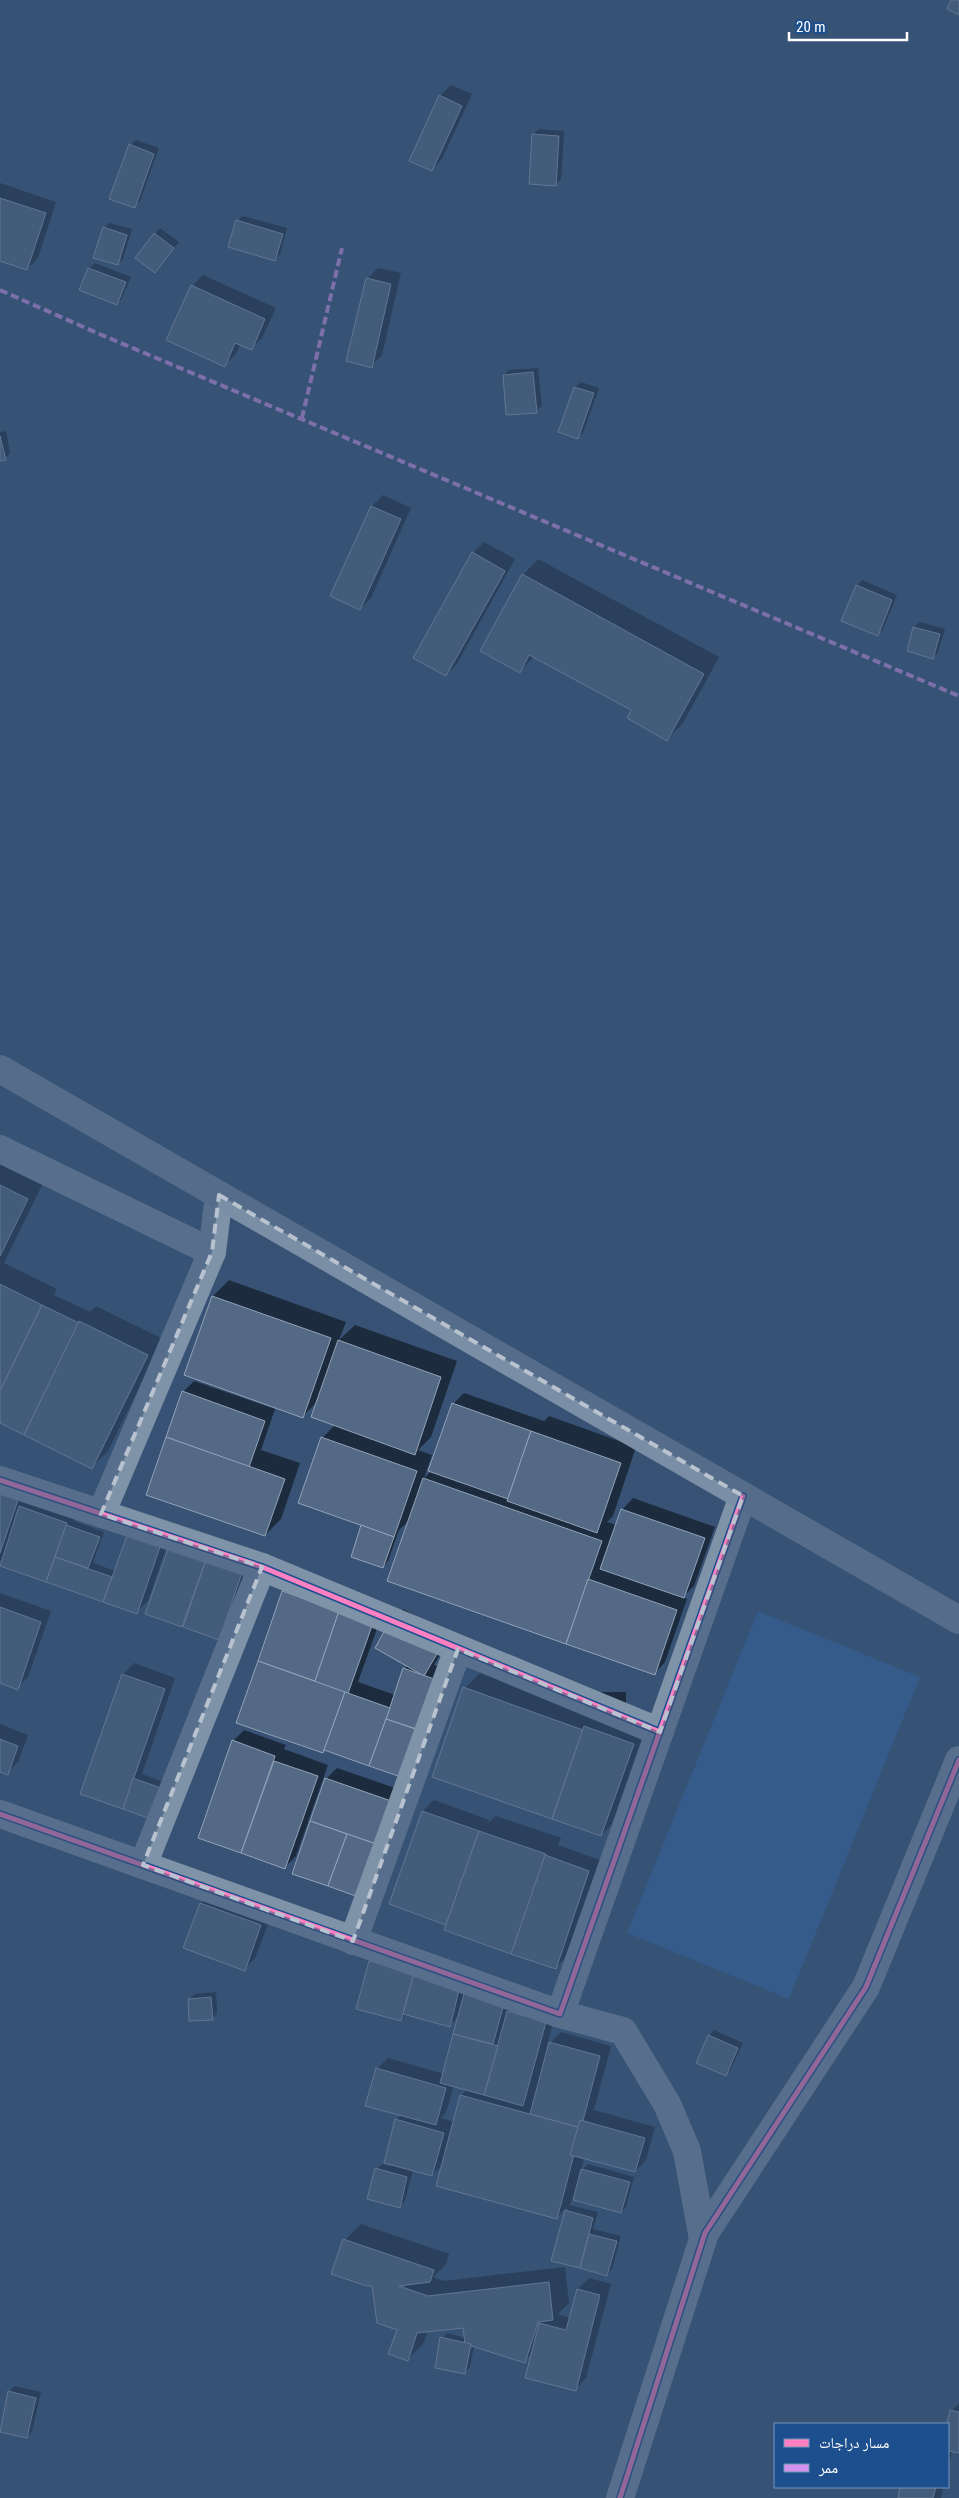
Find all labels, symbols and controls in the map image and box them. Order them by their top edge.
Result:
scale bar [789,10,906,42]
text: 20 m [796,18,826,36]
legend [774,2423,949,2488]
text: مسار دراجات [819,2434,889,2452]
text: ممر [818,2459,838,2477]

